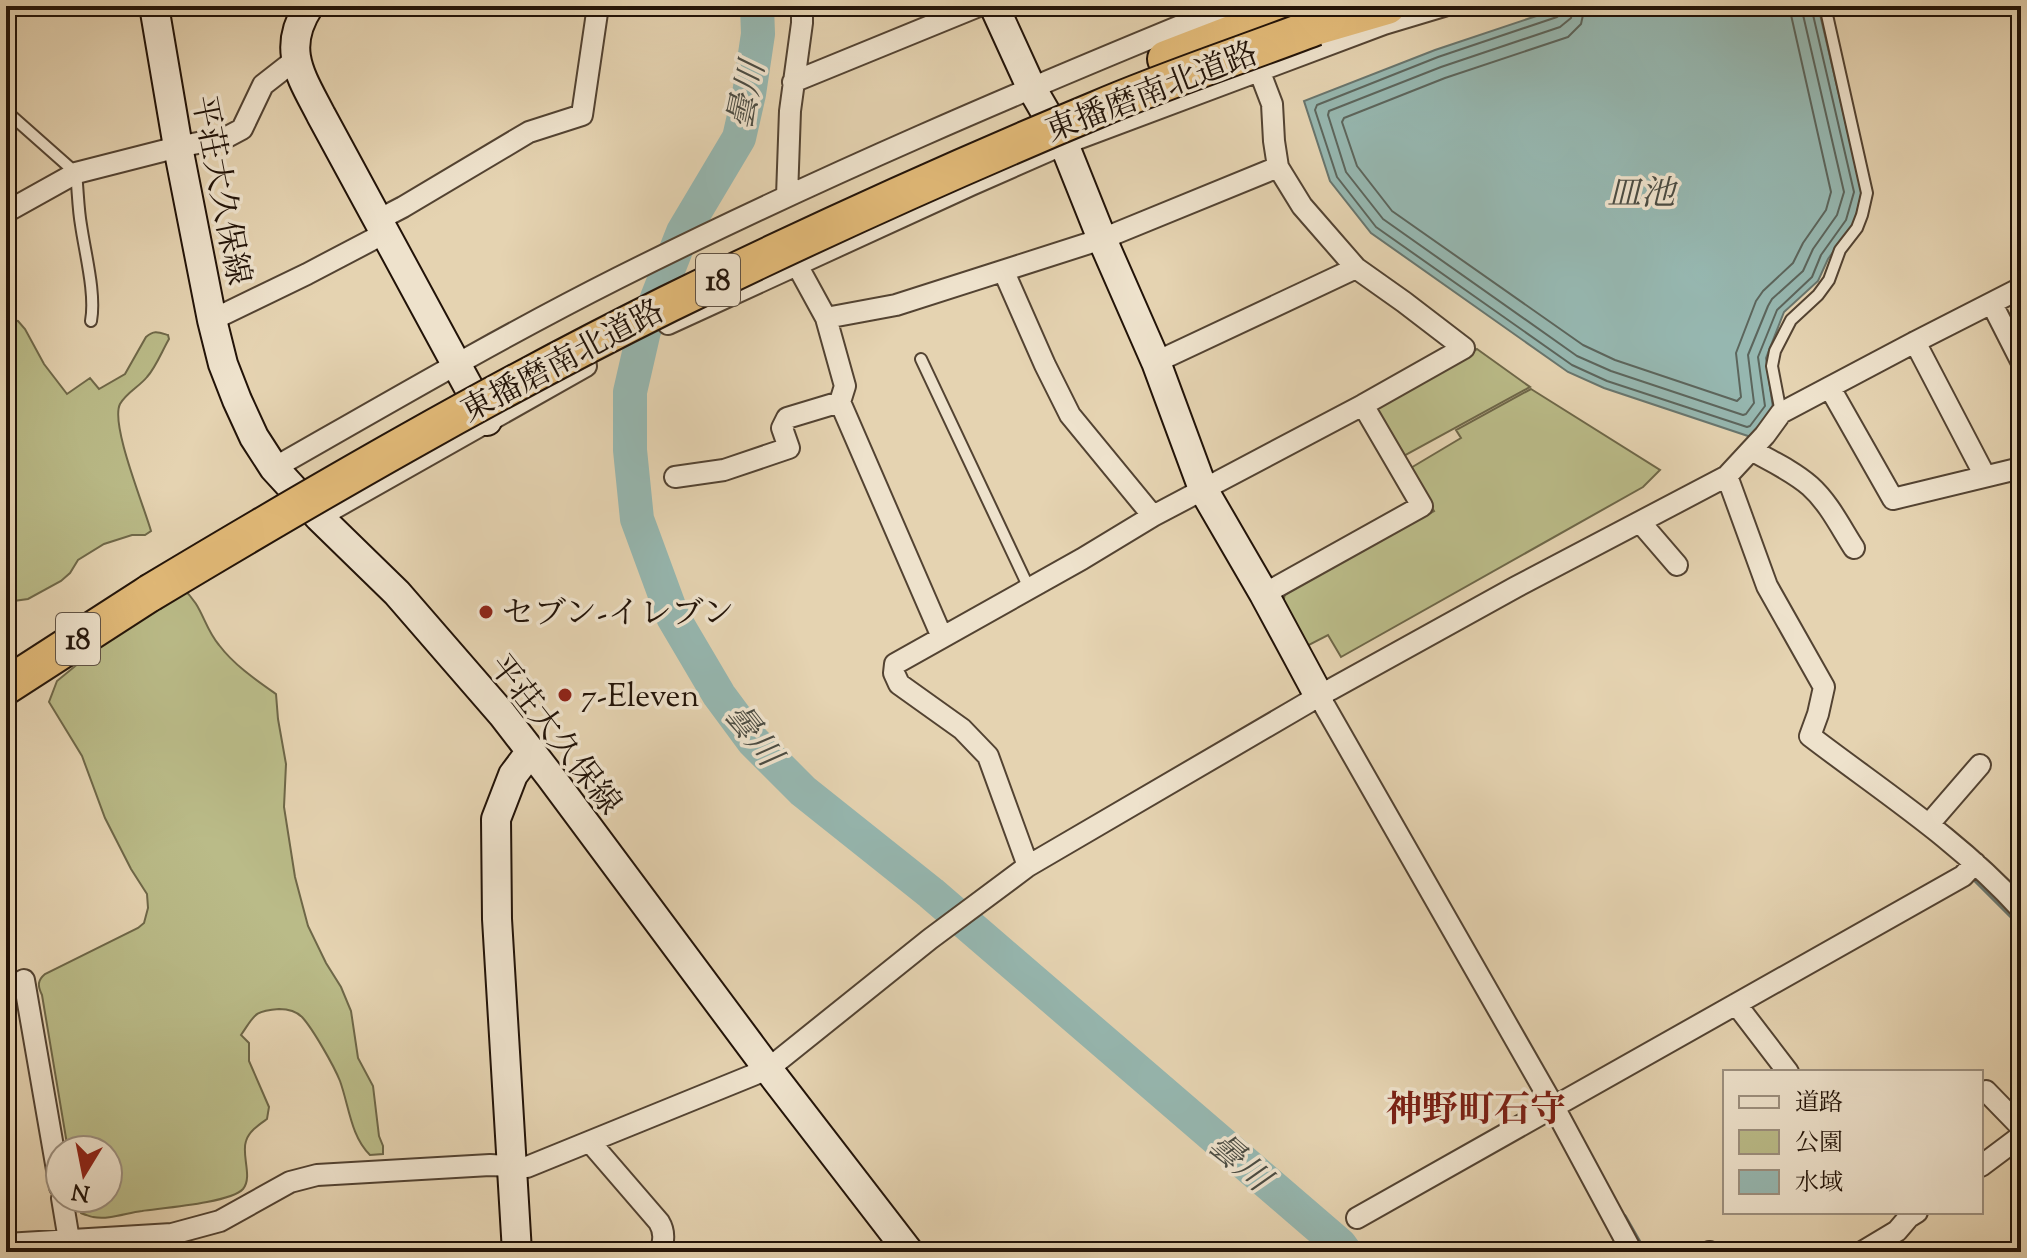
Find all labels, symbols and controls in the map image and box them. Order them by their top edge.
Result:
street label: 東播磨南北道路 [1039,32,1265,155]
water label: 曇川 [717,53,780,134]
street label: 平荘大久保線 [178,92,260,289]
water label: 皿池 [1607,171,1679,220]
road number: 18 [696,254,740,306]
street label: 東播磨南北道路 [454,290,673,436]
place label: セブン-イレブン [502,592,734,638]
marker: セブン-イレブン [477,603,495,621]
road number: 18 [56,613,100,665]
street label: 平荘大久保線 [476,646,631,826]
place label: 7-Eleven [581,675,699,721]
marker: 7-Eleven [556,686,574,704]
water label: 曇川 [711,694,794,781]
legend [1723,1070,1983,1214]
district label: 神野町石守 [1386,1086,1566,1138]
text: 道路 [1795,1087,1843,1121]
water label: 曇川 [1196,1123,1282,1207]
text: 公園 [1795,1127,1843,1161]
north arrow [44,1134,124,1214]
text: 水域 [1795,1167,1843,1201]
text: N [69,1173,92,1208]

